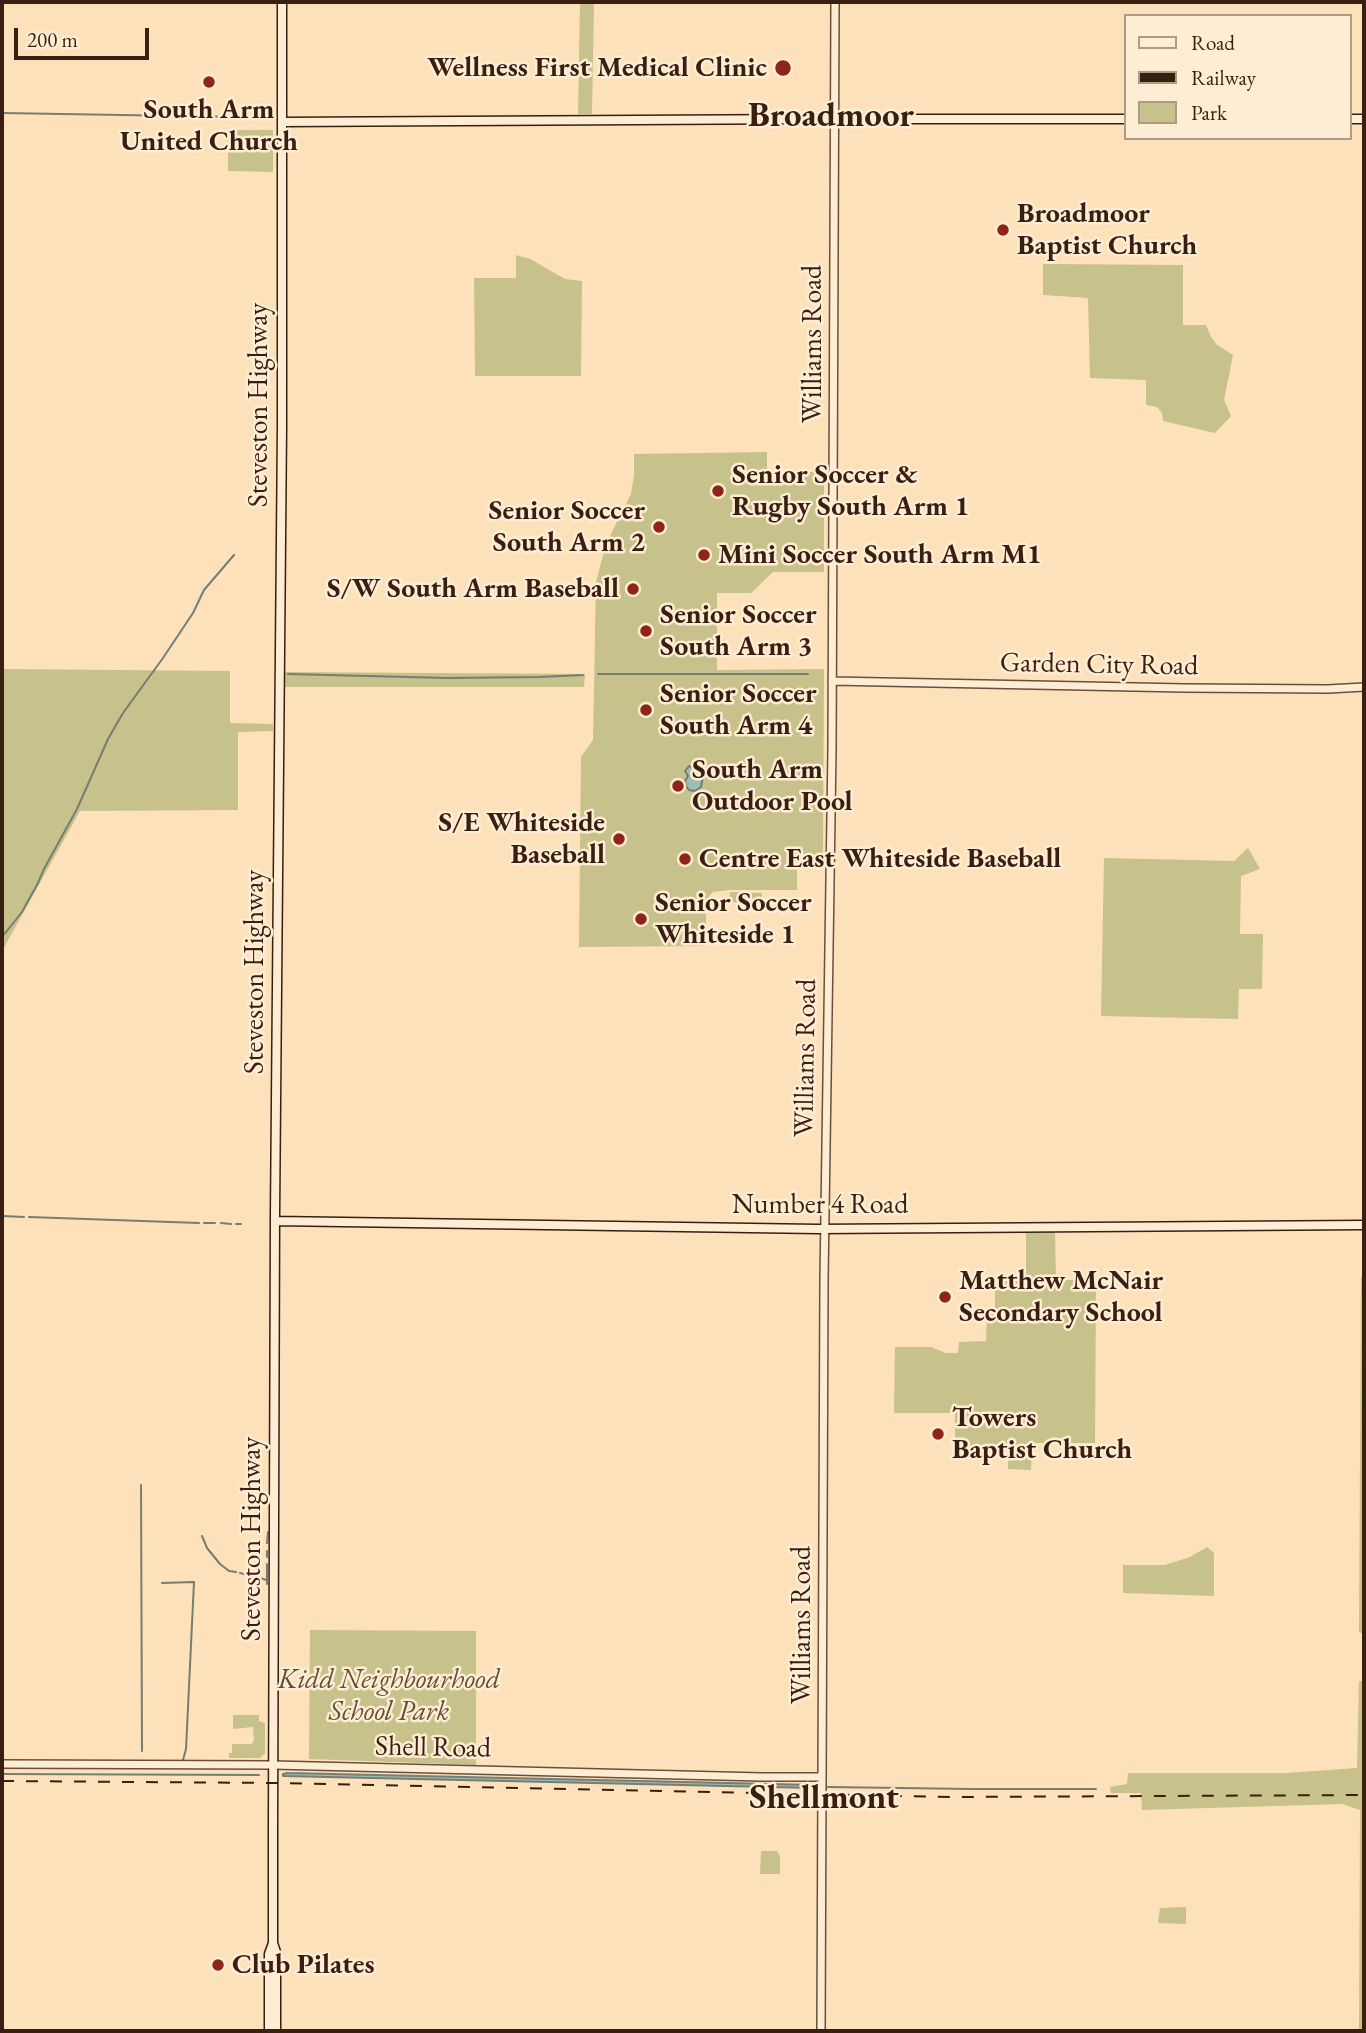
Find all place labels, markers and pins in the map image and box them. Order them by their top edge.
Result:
place label: Wellness First Medical Clinic [427,51,767,85]
marker: Wellness First Medical Clinic [773,58,793,78]
marker: South Arm United Church [201,74,217,90]
place label: South Arm United Church [120,93,298,159]
place label: Broadmoor Baptist Church [1017,197,1197,263]
marker: Broadmoor Baptist Church [995,222,1011,238]
place label: Senior Soccer & Rugby South Arm 1 [732,458,969,524]
marker: Senior Soccer & Rugby South Arm 1 [710,483,726,499]
place label: Senior Soccer South Arm 2 [488,494,645,560]
marker: Senior Soccer South Arm 2 [651,519,667,535]
place label: Mini Soccer South Arm M1 [718,538,1042,572]
marker: Mini Soccer South Arm M1 [696,547,712,563]
place label: S/W South Arm Baseball [327,572,619,606]
marker: S/W South Arm Baseball [625,581,641,597]
place label: Senior Soccer South Arm 3 [660,598,817,664]
marker: Senior Soccer South Arm 3 [638,623,654,639]
place label: Senior Soccer South Arm 4 [660,677,817,743]
marker: Senior Soccer South Arm 4 [638,702,654,718]
place label: South Arm Outdoor Pool [692,753,853,819]
marker: South Arm Outdoor Pool [670,778,686,794]
place label: S/E Whiteside Baseball [438,806,605,872]
marker: S/E Whiteside Baseball [611,831,627,847]
place label: Centre East Whiteside Baseball [699,842,1061,876]
marker: Centre East Whiteside Baseball [677,851,693,867]
place label: Senior Soccer Whiteside 1 [655,886,812,952]
marker: Senior Soccer Whiteside 1 [633,911,649,927]
place label: Matthew McNair Secondary School [959,1264,1163,1330]
marker: Matthew McNair Secondary School [937,1289,953,1305]
place label: Towers Baptist Church [952,1401,1132,1467]
marker: Towers Baptist Church [930,1426,946,1442]
place label: Club Pilates [232,1948,375,1982]
marker: Club Pilates [210,1957,226,1973]

